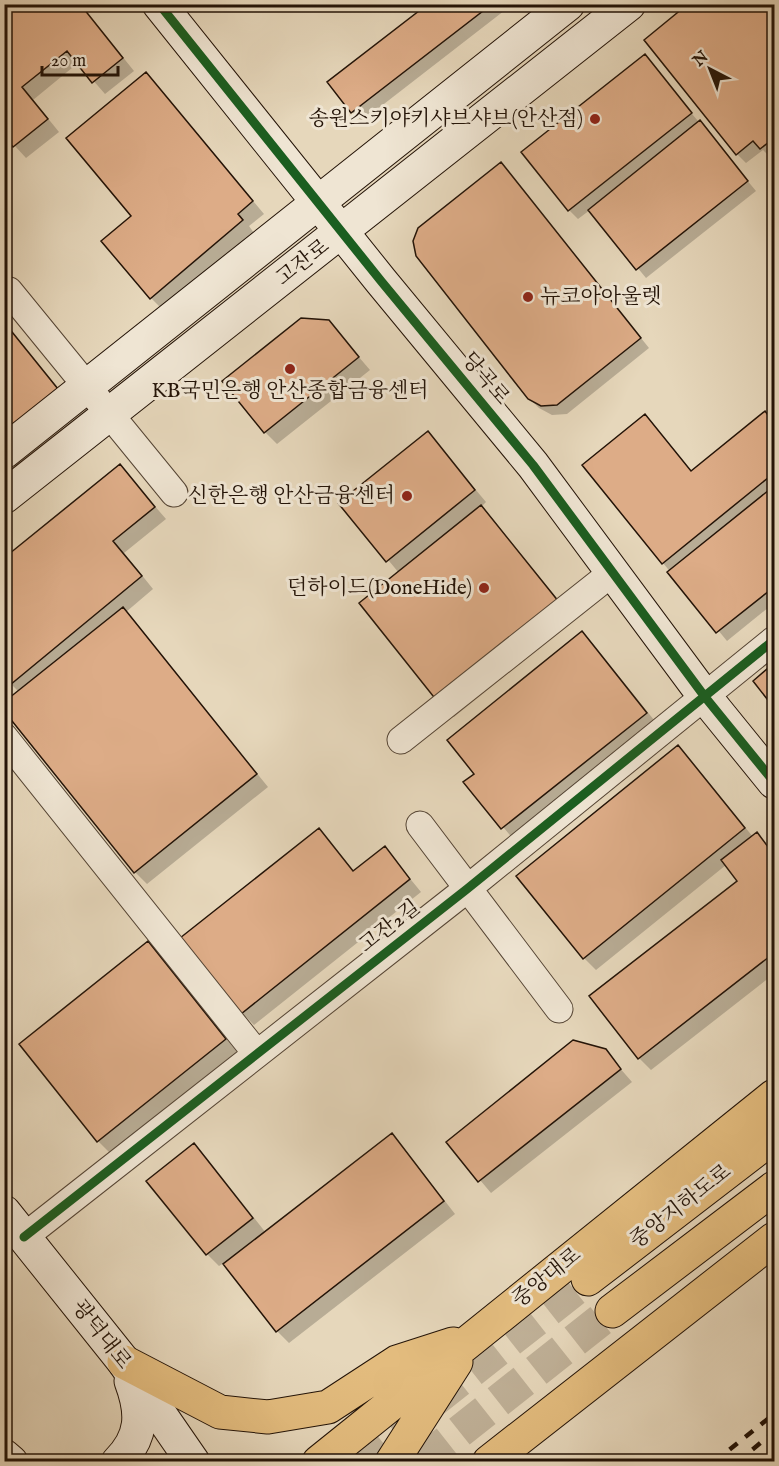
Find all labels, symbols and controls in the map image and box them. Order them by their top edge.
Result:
scale bar [42,39,118,77]
north arrow [680,39,740,99]
text: N [689,47,713,72]
text: 20 m [51,50,86,73]
place label: 송원스키야키샤브샤브(안산점) [309,106,583,133]
marker: 송원스키야키샤브샤브(안산점) [588,112,602,126]
street label: 고잔로 [271,234,335,292]
place label: 뉴코아아울렛 [540,284,662,311]
marker: 뉴코아아울렛 [521,290,535,304]
street label: 당곡로 [455,347,515,411]
marker: KB국민은행 안산종합금융센터 [283,362,297,376]
place label: KB국민은행 안산종합금융센터 [151,378,429,405]
place label: 신한은행 안산금융센터 [188,483,395,510]
marker: 신한은행 안산금융센터 [400,489,414,503]
place label: 던하이드(DoneHide) [287,575,472,602]
marker: 던하이드(DoneHide) [477,581,491,595]
street label: 고잔2길 [354,895,426,959]
street label: 중앙지하도로 [625,1159,737,1255]
street label: 중앙대로 [507,1242,587,1314]
street label: 광덕대로 [65,1295,137,1375]

